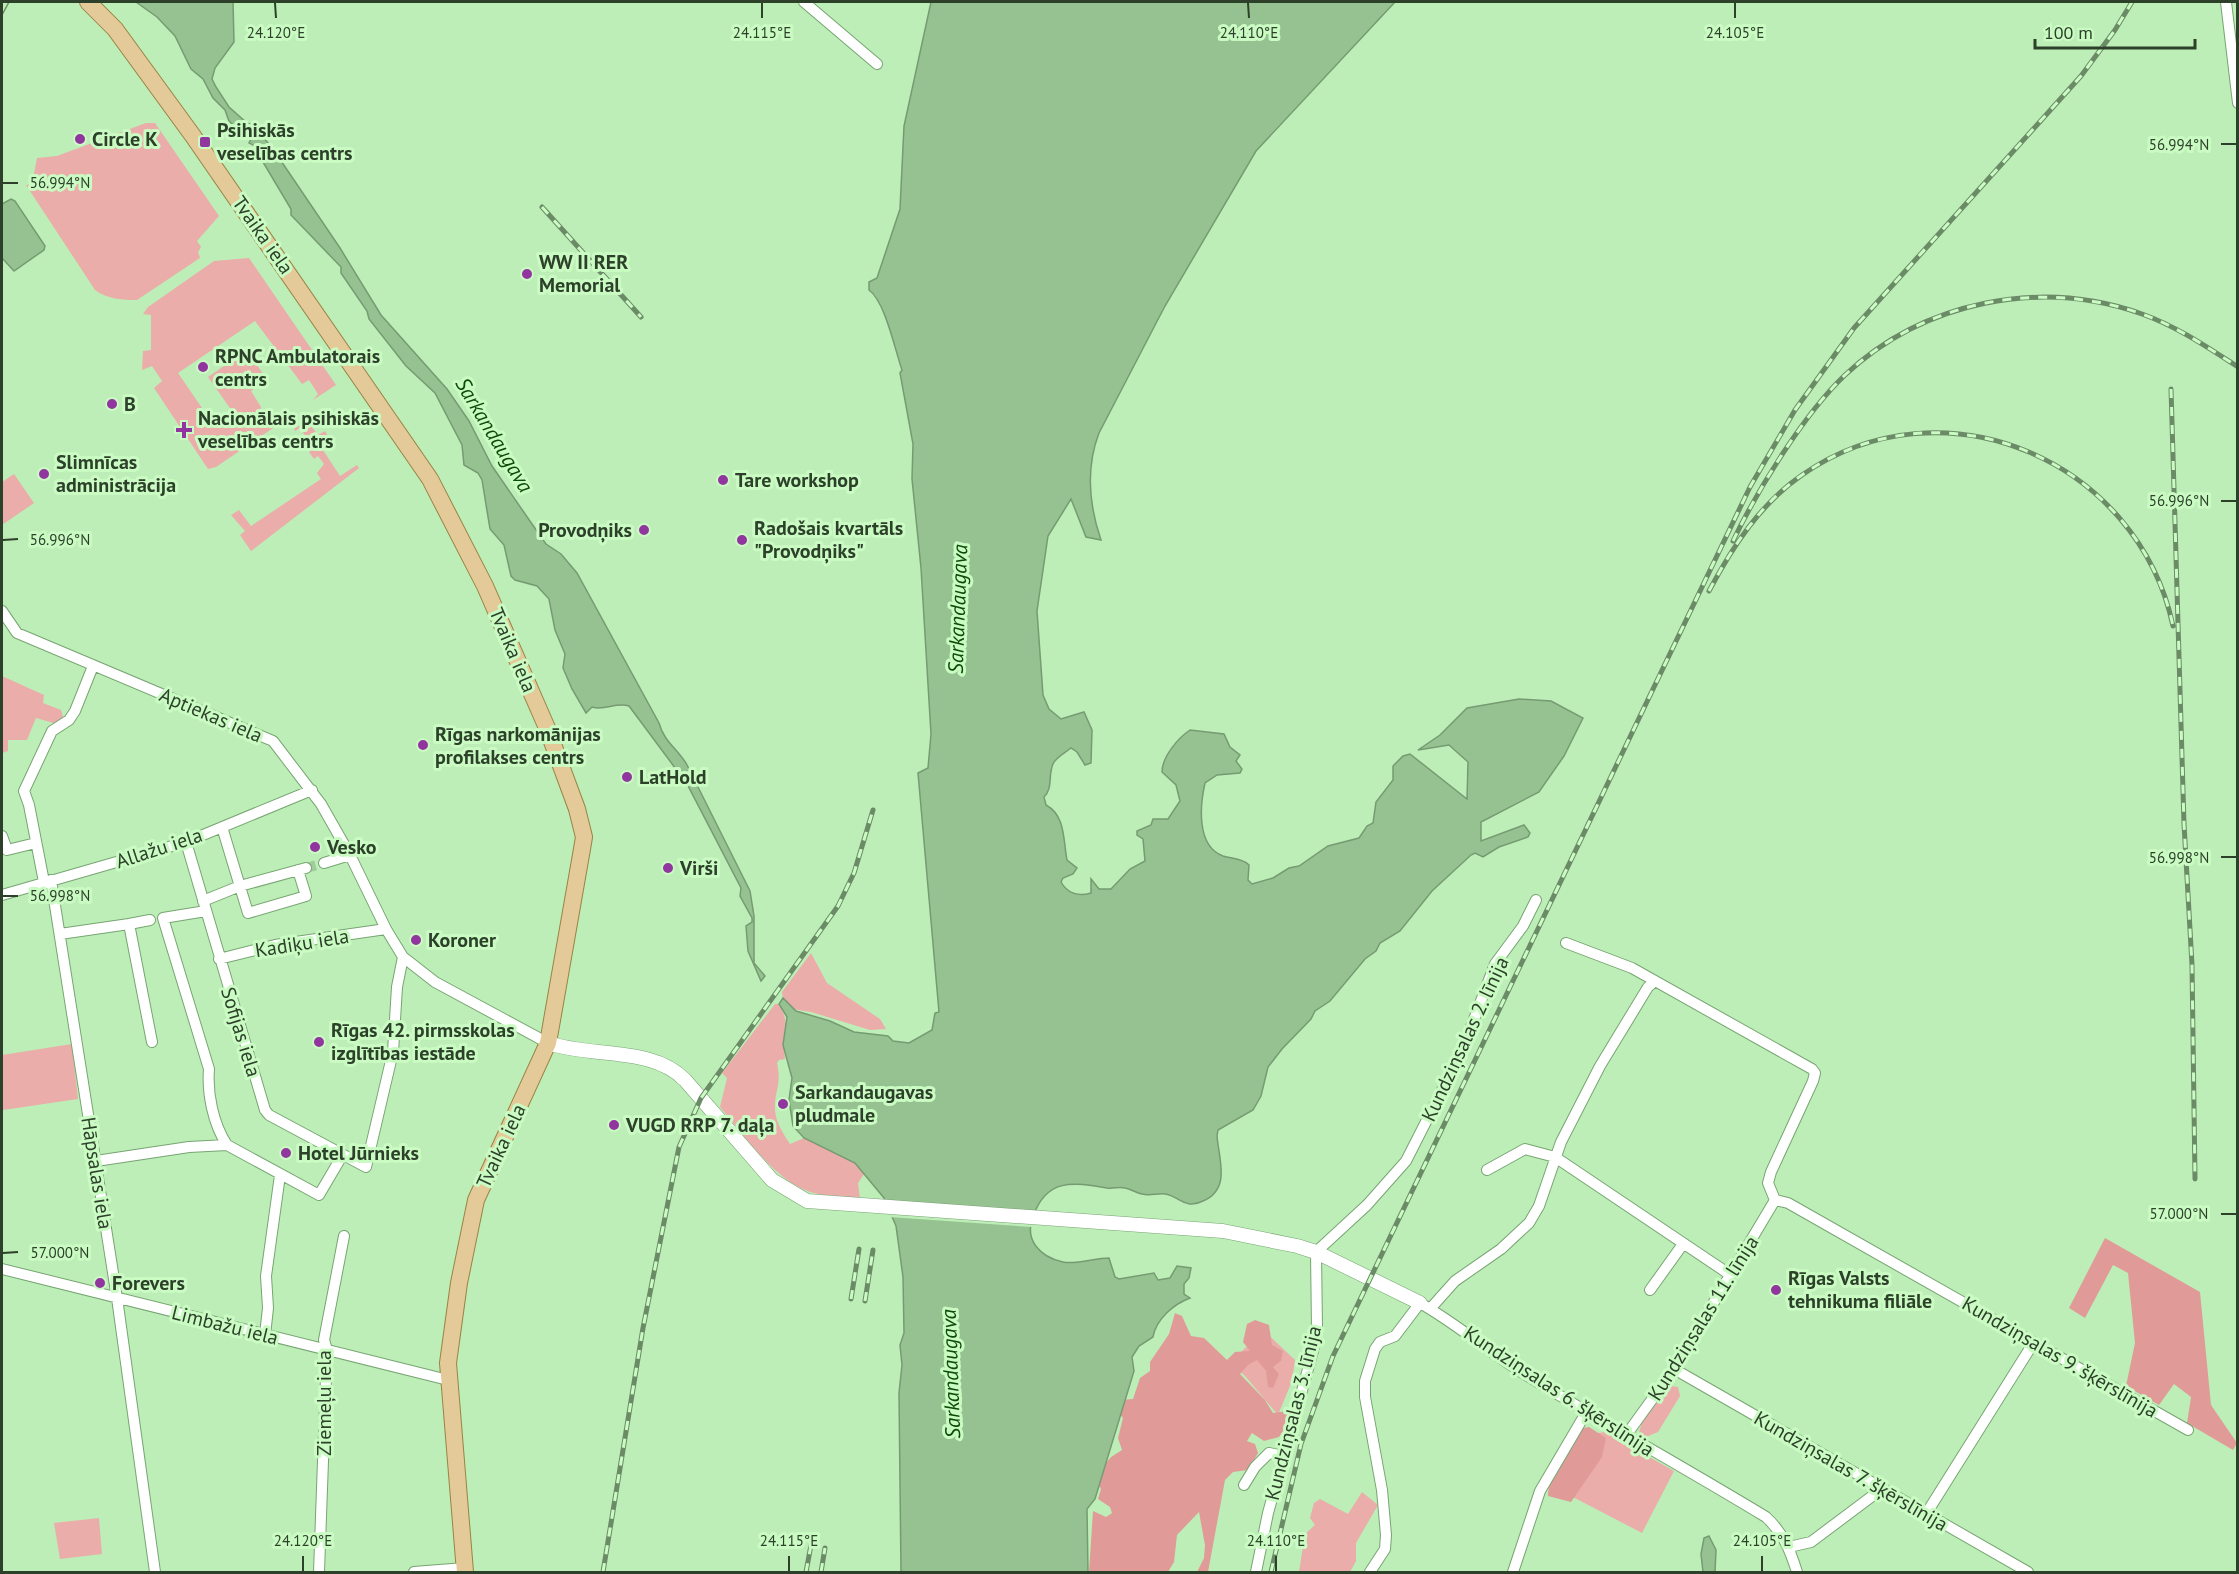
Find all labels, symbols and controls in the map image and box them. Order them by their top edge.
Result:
scale bar [2035,12,2196,50]
text: 100 m [2044,21,2093,44]
text: 24.120°E [247,23,305,42]
text: 24.115°E [733,23,791,42]
text: 24.110°E [1220,23,1278,42]
text: 24.105°E [1706,23,1764,42]
place label: Psihiskās veselības centrs [216,117,352,166]
place label: Circle K [92,126,158,152]
marker: Circle K [73,132,87,146]
marker: Psihiskās veselības centrs [198,135,212,149]
text: 56.994°N [2149,135,2209,154]
text: 56.994°N [30,173,90,192]
street label: Tvaika iela [227,191,299,279]
place label: WW II RER Memorial [539,249,628,298]
marker: WW II RER Memorial [520,267,534,281]
place label: RPNC Ambulatorais centrs [215,343,380,392]
marker: RPNC Ambulatorais centrs [196,360,210,374]
water label: Sarkandaugava [450,372,540,498]
place label: B [124,391,136,417]
marker: B [105,397,119,411]
place label: Nacionālais psihiskās veselības centrs [197,405,379,454]
marker: Nacionālais psihiskās veselības centrs [175,421,193,439]
place label: Slimnīcas administrācija [56,449,176,498]
marker: Slimnīcas administrācija [37,467,51,481]
place label: Tare workshop [735,467,859,493]
marker: Tare workshop [716,473,730,487]
text: 56.996°N [2149,491,2209,510]
place label: Radošais kvartāls "Provodņiks" [754,515,903,564]
place label: Provodņiks [538,517,632,543]
marker: Provodņiks [637,523,651,537]
text: 56.996°N [30,530,90,549]
marker: Radošais kvartāls "Provodņiks" [735,533,749,547]
water label: Sarkandaugava [942,543,973,674]
street label: Tvaika iela [484,604,542,696]
street label: Aptiekas iela [156,682,266,748]
place label: Rīgas narkomānijas profilakses centrs [435,721,601,770]
marker: Rīgas narkomānijas profilakses centrs [416,738,430,752]
place label: LatHold [639,764,707,790]
marker: LatHold [620,770,634,784]
street label: Allažu iela [112,822,206,874]
place label: Vesko [326,834,377,860]
marker: Vesko [308,840,322,854]
text: 56.998°N [2149,848,2209,867]
place label: Virši [679,855,718,881]
marker: Virši [661,861,675,875]
text: 56.998°N [30,886,90,905]
street label: Kadiķu iela [253,923,351,963]
place label: Koroner [428,927,496,953]
marker: Koroner [409,933,423,947]
street label: Kundziņsalas 2. līnija [1415,952,1515,1126]
street label: Sofijas iela [215,984,267,1080]
place label: Rīgas 42. pirmsskolas izglītības iestāde [331,1017,515,1066]
marker: Rīgas 42. pirmsskolas izglītības iestāde [312,1035,326,1049]
place label: Sarkandaugavas pludmale [795,1079,933,1128]
marker: Sarkandaugavas pludmale [776,1097,790,1111]
street label: Tvaika iela [470,1100,532,1192]
place label: VUGD RRP 7. daļa [625,1112,774,1138]
street label: Hāpsalas iela [75,1115,119,1231]
marker: VUGD RRP 7. daļa [607,1118,621,1132]
place label: Hotel Jūrnieks [298,1140,419,1166]
marker: Hotel Jūrnieks [279,1146,293,1160]
text: 57.000°N [2150,1204,2208,1223]
street label: Kundziņsalas 11. līnija [1642,1231,1764,1405]
text: 57.000°N [31,1243,89,1262]
place label: Rīgas Valsts tehnikuma filiāle [1788,1265,1932,1314]
place label: Forevers [112,1270,185,1296]
marker: Forevers [93,1276,107,1290]
marker: Rīgas Valsts tehnikuma filiāle [1769,1283,1783,1297]
street label: Kundziņsalas 9. šķērslīnija [1957,1290,2163,1424]
street label: Limbažu iela [169,1299,281,1351]
water label: Sarkandaugava [935,1308,966,1439]
street label: Kundziņsalas 6. šķērslīnija [1459,1320,1659,1462]
street label: Kundziņsalas 3. līnija [1259,1323,1327,1503]
street label: Ziemeļu iela [311,1350,337,1456]
street label: Kundziņsalas 7. šķērslīnija [1749,1405,1953,1537]
text: 24.120°E [274,1531,332,1550]
text: 24.115°E [760,1531,818,1550]
text: 24.110°E [1247,1531,1305,1550]
text: 24.105°E [1733,1531,1791,1550]

